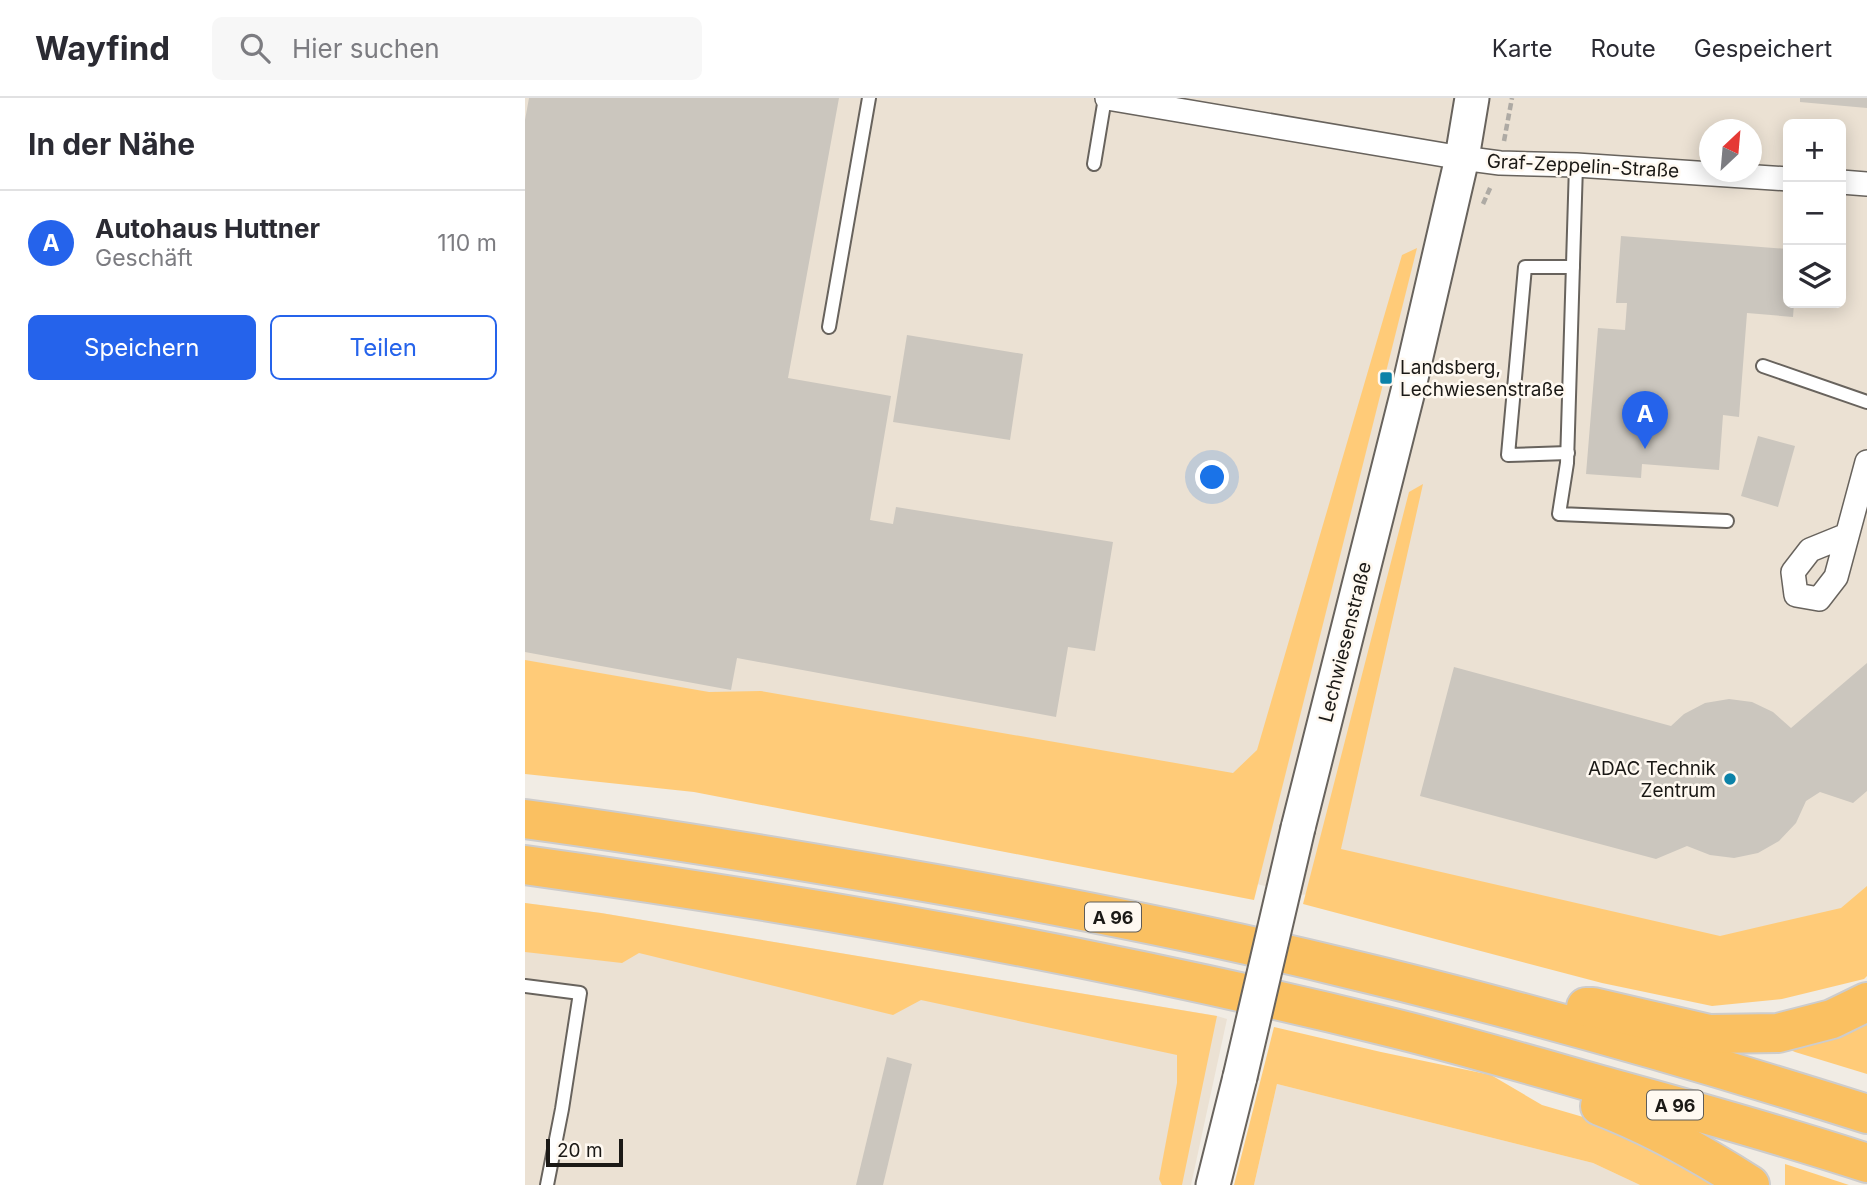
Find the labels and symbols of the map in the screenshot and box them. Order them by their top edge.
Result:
north arrow [1699,119,1762,182]
street label: Graf-Zeppelin-Straße [1486,149,1680,183]
place label: Landsberg, Lechwiesenstraße [1400,356,1564,401]
marker: Landsberg, Lechwiesenstraße [1378,370,1394,386]
pin: A [1622,391,1668,449]
your location [1195,460,1229,494]
street label: Lechwiesenstraße [1314,559,1376,725]
place label: ADAC Technik Zentrum [1588,757,1717,802]
marker: ADAC Technik Zentrum [1722,771,1738,787]
road number: A 96 [1085,902,1141,932]
road number: A 96 [1647,1090,1703,1120]
scale bar [546,1136,623,1168]

